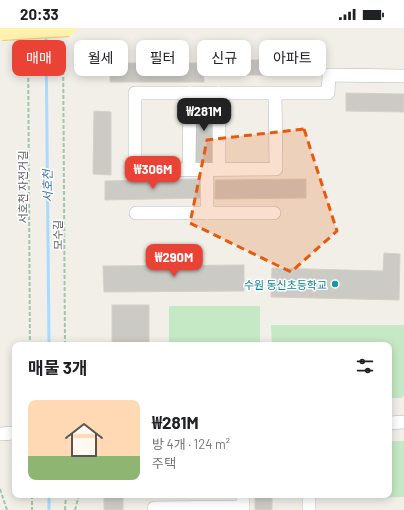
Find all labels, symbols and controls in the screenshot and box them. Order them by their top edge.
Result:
text: 20:33 [20,5,59,23]
chip: 매매 [12,40,66,76]
chip: 월세 [74,40,128,76]
chip: 필터 [136,40,189,76]
chip: 신규 [197,40,251,76]
chip: 아파트 [259,40,326,76]
pin: ₩281M [176,98,232,132]
text: ₩281M [186,103,222,119]
street label: 서호천 자전거길 [16,150,29,224]
pin: ₩306M [125,156,181,190]
text: ₩306M [134,161,172,177]
water label: 서호천 [40,167,54,203]
street label: 모수길 [51,220,64,250]
pin: ₩290M [146,244,202,278]
text: ₩290M [155,249,193,265]
place label: 수원 동신초등학교 [244,278,327,291]
marker: 수원 동신초등학교 [330,279,340,289]
icon: filters [354,355,376,377]
text: 매물 3개 [28,357,88,377]
text: ₩281M [152,412,199,432]
icon: home [60,416,108,464]
text: 방 4개 · 124 m² [152,436,230,452]
text: 주택 [152,455,176,471]

